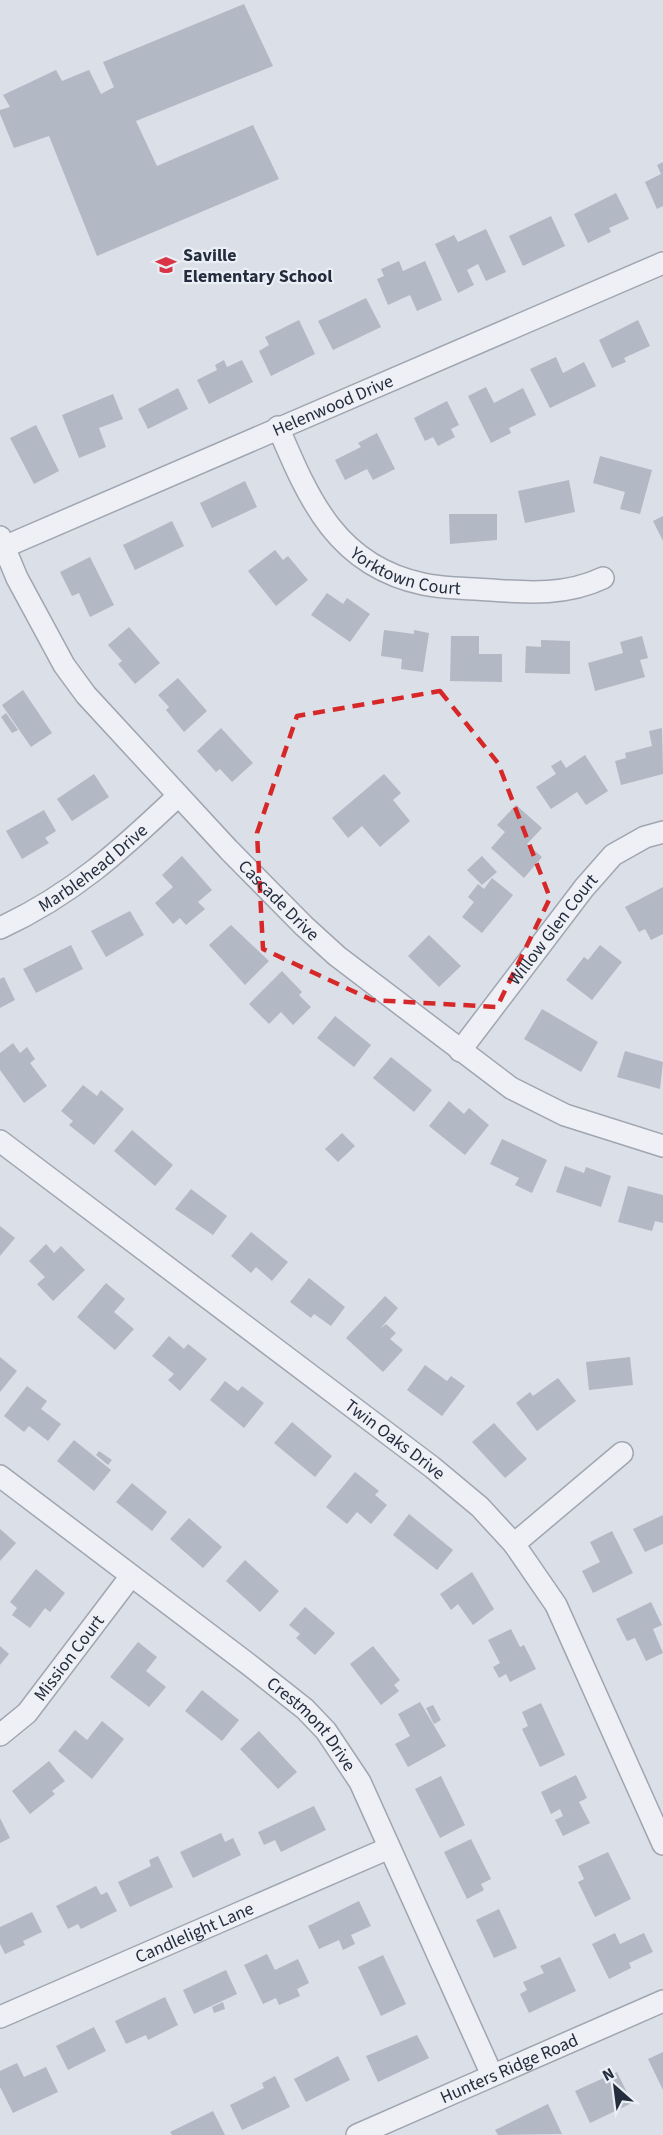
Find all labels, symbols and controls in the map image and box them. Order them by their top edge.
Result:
place label: Saville Elementary School [183,243,333,289]
school or university icon: Saville Elementary School [154,253,178,277]
street label: Helenwood Drive [269,369,397,443]
street label: Yorktown Court [344,541,461,601]
street label: Marblehead Drive [34,818,153,918]
street label: Cascade Drive [232,854,324,947]
street label: Willow Glen Court [502,869,604,991]
street label: Twin Oaks Drive [339,1393,450,1486]
street label: Mission Court [28,1610,110,1707]
street label: Crestmont Drive [261,1671,361,1776]
street label: Candlelight Lane [131,1896,258,1970]
street label: Hunters Ridge Road [436,2028,582,2110]
north arrow [585,2057,645,2117]
text: N [599,2062,618,2087]

